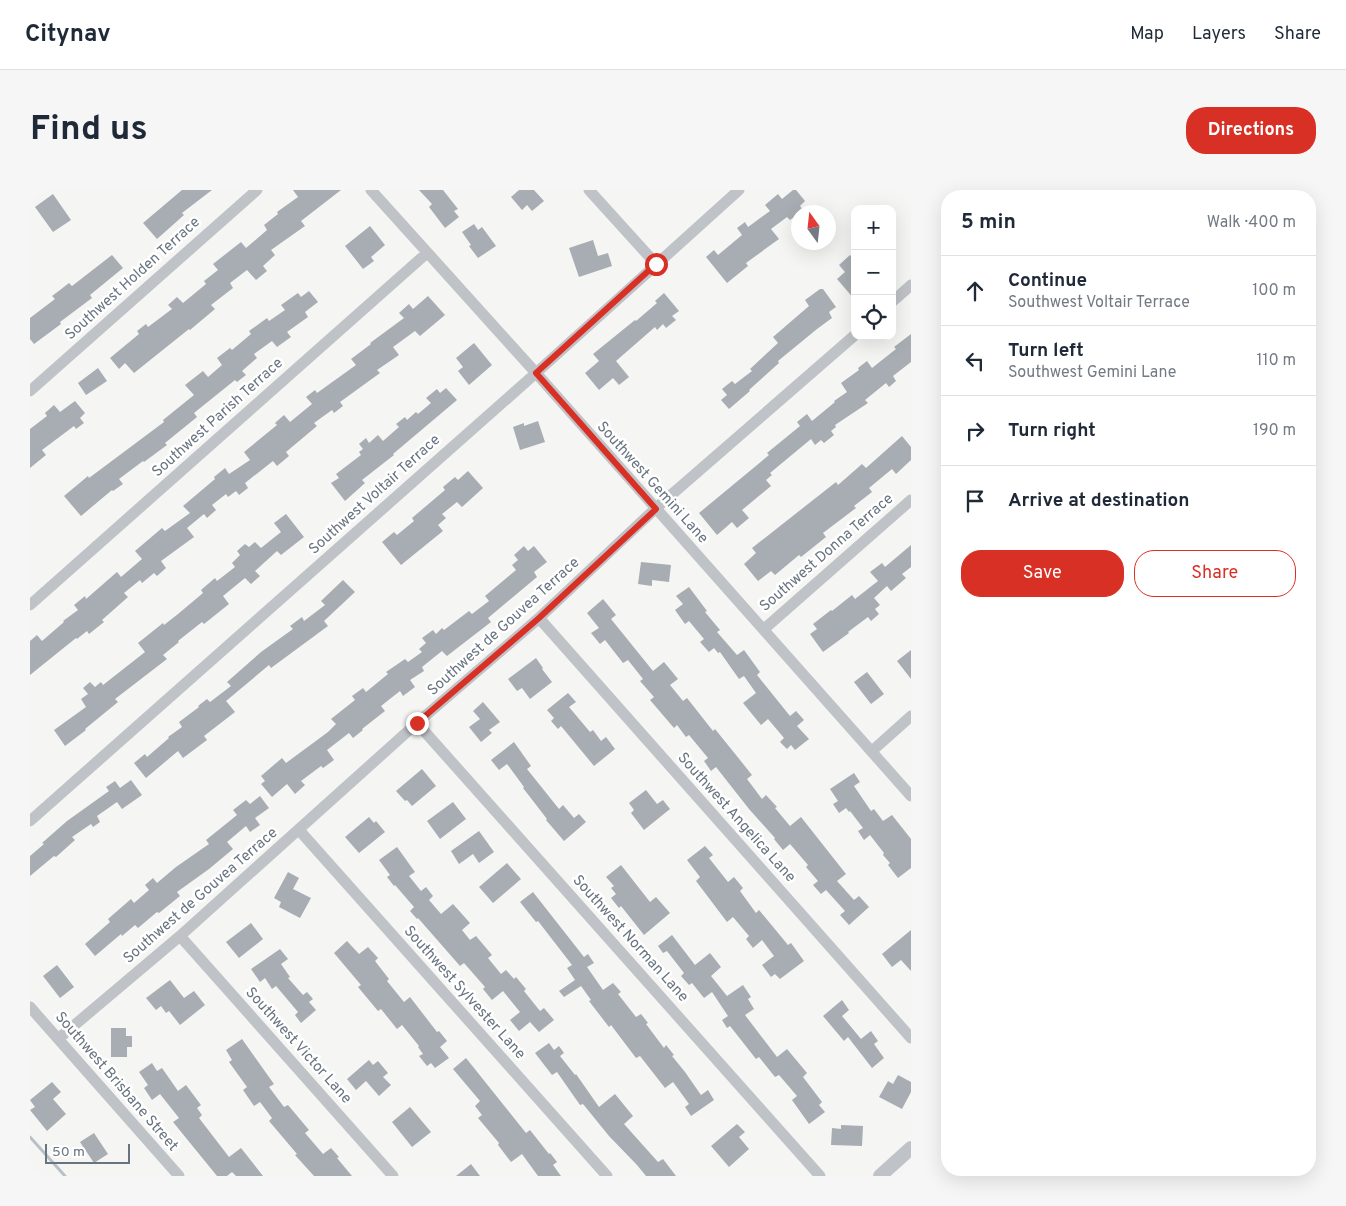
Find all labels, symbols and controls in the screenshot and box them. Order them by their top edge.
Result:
text: Citynav [25,20,111,50]
text: Map [1130,23,1164,46]
text: Layers [1192,23,1246,46]
text: Share [1274,23,1321,46]
button: Directions [1186,107,1316,154]
text: Find us [30,108,148,152]
north arrow [791,205,836,250]
map controls [851,205,896,340]
button: + [851,205,896,250]
text: 5 min [961,209,1016,236]
street label: Southwest Holden Terrace [61,213,205,345]
text: Walk · 400 m [1207,213,1296,233]
button: − [851,250,896,295]
route start [645,253,668,276]
text: Continue [1008,269,1087,293]
icon: ahead [961,277,989,305]
text: 100 m [1252,281,1296,301]
text: Southwest Voltair Terrace [1008,293,1190,313]
button: locate [851,295,896,340]
text: Turn left [1008,339,1084,363]
icon: left [961,347,989,375]
text: 110 m [1256,351,1296,371]
street label: Southwest Parish Terrace [149,354,287,482]
text: Southwest Gemini Lane [1008,363,1176,383]
icon: right [961,417,989,445]
street label: Southwest Gemini Lane [592,418,712,548]
text: Turn right [1008,419,1096,443]
text: 190 m [1253,421,1296,441]
street label: Southwest Voltair Terrace [305,431,445,559]
icon: arrive [961,487,989,515]
text: Arrive at destination [1008,489,1189,513]
street label: Southwest Donna Terrace [756,490,898,616]
button: Save [961,550,1124,597]
button: Share [1134,550,1296,597]
street label: Southwest de Gouvea Terrace [424,554,584,700]
route end [406,712,429,735]
street label: Southwest Angelica Lane [673,749,799,887]
street label: Southwest de Gouvea Terrace [120,824,282,968]
street label: Southwest Norman Lane [568,872,692,1006]
street label: Southwest Sylvester Lane [399,922,529,1064]
street label: Southwest Victor Lane [241,984,355,1108]
street label: Southwest Brisbane Street [50,1008,182,1156]
scale bar [45,1141,130,1164]
text: 50 m [52,1144,85,1161]

